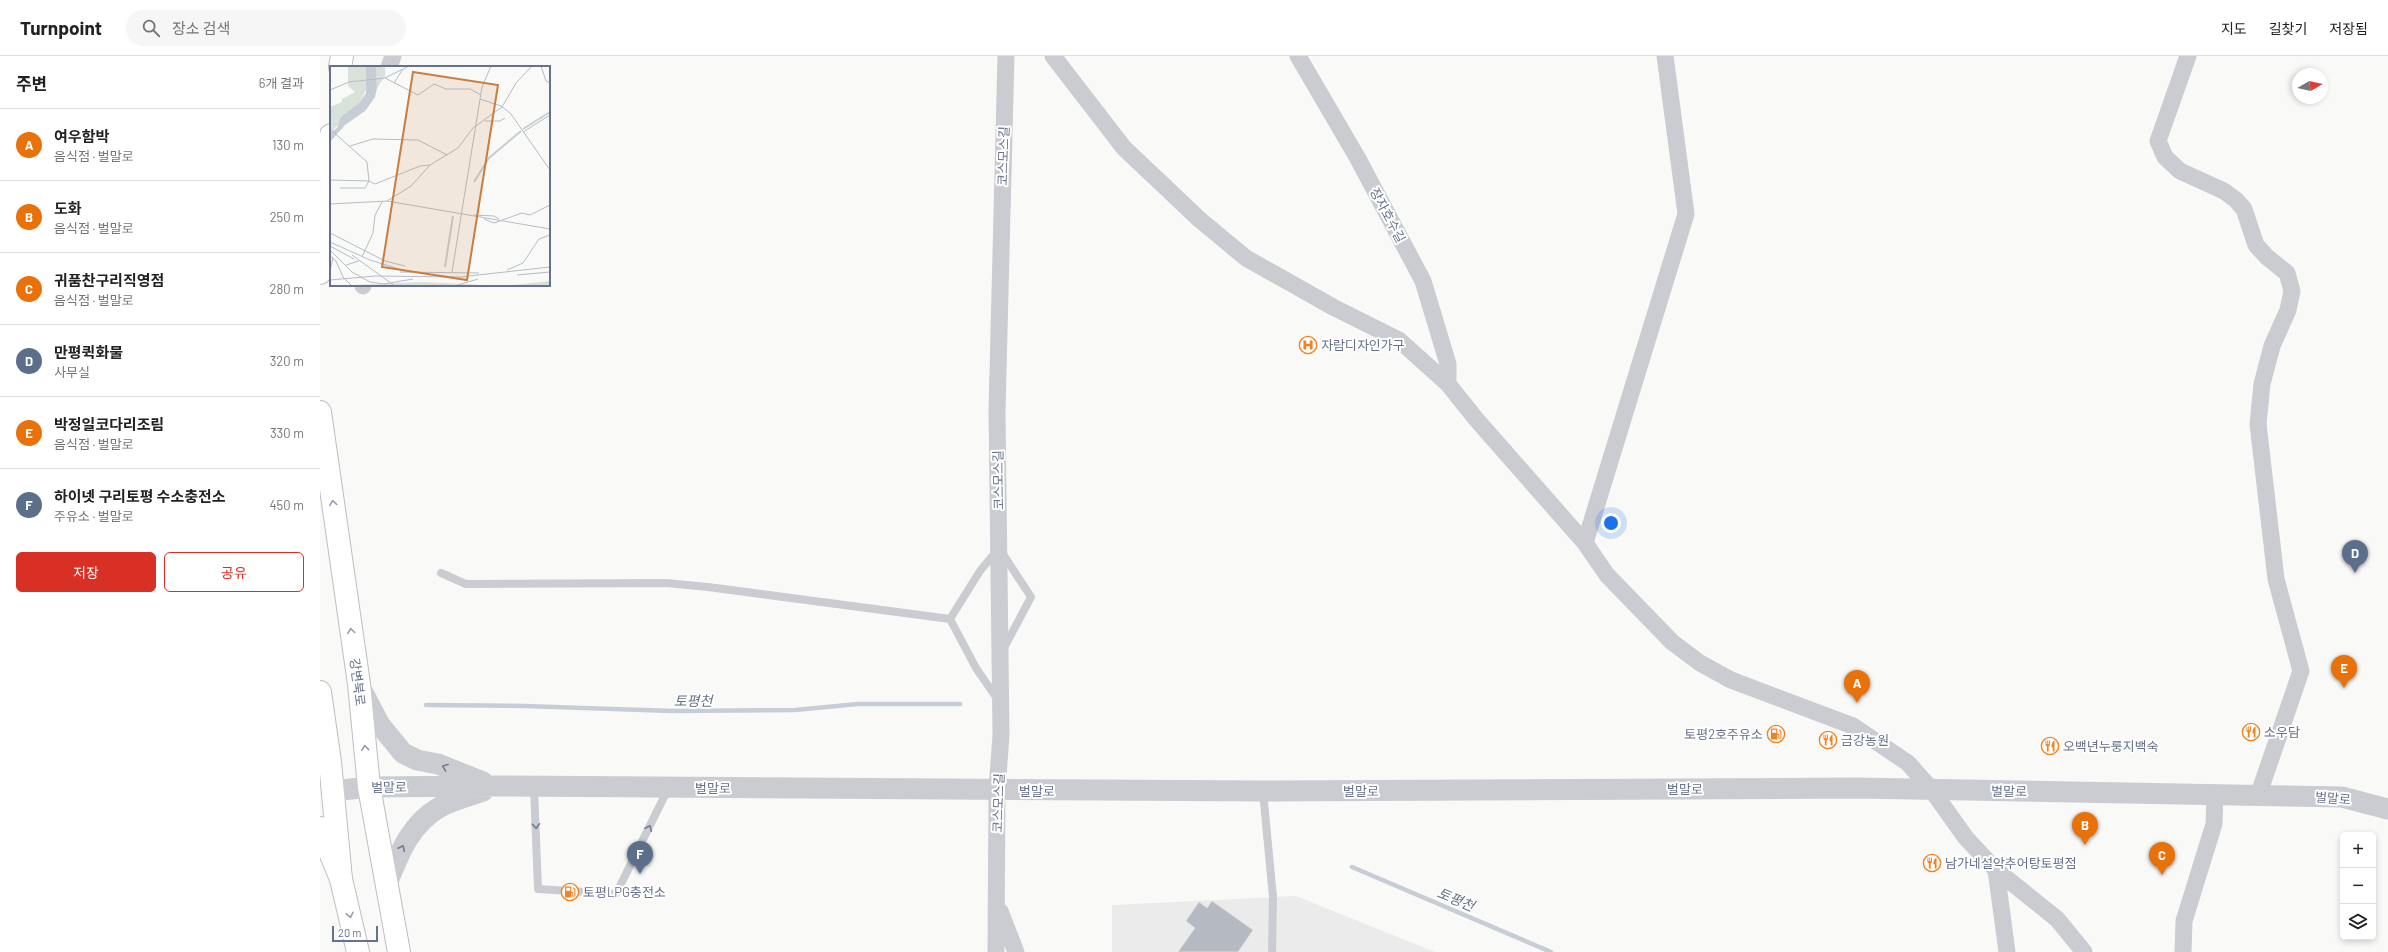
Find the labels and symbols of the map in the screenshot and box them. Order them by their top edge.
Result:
inset map [330,66,550,286]
north arrow [2292,68,2328,104]
street label: 코스모스길 [994,126,1012,186]
street label: 장자호수길 [1367,185,1409,245]
hospital icon: 자람디자인가구 [1298,335,1318,355]
place label: 자람디자인가구 [1321,337,1405,353]
street label: 코스모스길 [989,450,1007,510]
one-way arrow [329,500,338,506]
your location [1601,513,1621,533]
pin: D [2342,540,2368,573]
one-way arrow [347,628,356,634]
pin: E [2331,655,2357,688]
street label: 강변북로 [347,657,369,707]
pin: A [1844,670,1870,703]
water label: 토평천 [674,692,713,709]
restaurant icon: 소우담 [2241,722,2261,742]
fuel station icon: 토평2호주유소 [1766,724,1786,744]
place label: 소우담 [2264,724,2300,740]
place label: 토평2호주유소 [1684,726,1763,742]
restaurant icon: 금강농원 [1818,730,1838,750]
place label: 금강농원 [1841,732,1889,748]
restaurant icon: 오백년누룽지백숙 [2040,736,2060,756]
place label: 오백년누룽지백숙 [2063,738,2159,754]
one-way arrow [361,745,370,751]
one-way arrow [442,764,449,772]
street label: 코스모스길 [989,773,1007,833]
street label: 벌말로 [371,779,407,795]
street label: 벌말로 [695,780,731,796]
street label: 벌말로 [1667,781,1703,797]
street label: 벌말로 [1019,783,1055,799]
street label: 벌말로 [1343,783,1379,799]
street label: 벌말로 [1991,783,2027,799]
street label: 벌말로 [2314,788,2352,808]
pin: B [2072,812,2098,845]
one-way arrow [531,823,540,829]
one-way arrow [644,825,651,833]
pin: F [627,841,653,874]
pin: C [2149,842,2175,875]
one-way arrow [397,845,405,852]
restaurant icon: 남가네설악추어탕토평점 [1922,853,1942,873]
place label: 남가네설악추어탕토평점 [1945,855,2077,871]
fuel station icon: 토평LPG충전소 [560,882,580,902]
place label: 토평LPG충전소 [583,884,666,900]
water label: 토평천 [1435,884,1478,915]
one-way arrow [345,912,353,919]
scale bar [332,924,378,943]

